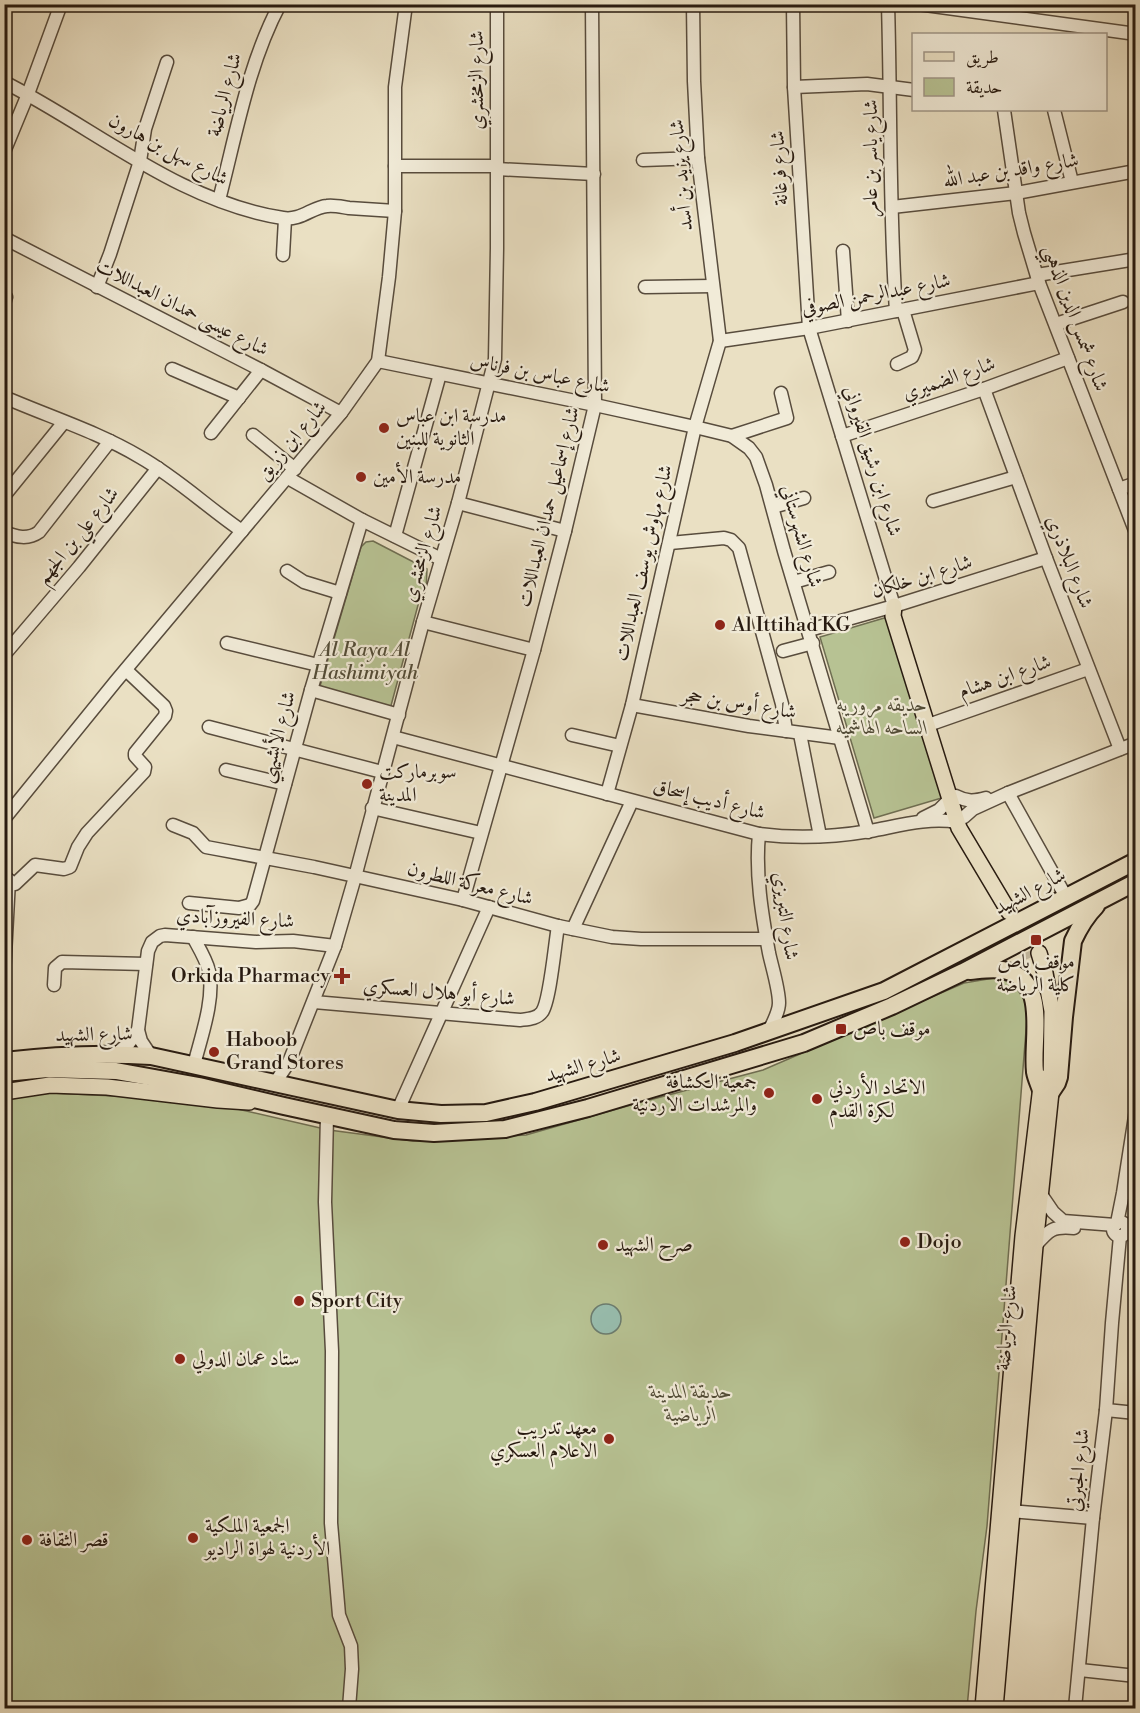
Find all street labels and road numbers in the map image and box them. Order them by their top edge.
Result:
street label: شارع الزمخشري [465,30,494,130]
street label: شارع الرياضة [202,50,252,141]
street label: شارع ياسر بن عامر [859,99,888,217]
street label: شارع سهل بن هارون [102,108,232,196]
street label: شارع يزيد بن أسد [662,118,703,232]
street label: شارع فرغانة [766,130,798,206]
street label: شارع واقد بن عبد الله [941,144,1081,198]
street label: شارع شمس الدين الذهبي [1032,241,1113,396]
street label: شارع عيسى حمدان العبداللات [90,254,273,366]
street label: شارع عبدالرحمن الصوفي [799,268,954,326]
street label: شارع عباس بن فرناس [467,348,612,404]
street label: شارع الضميري [899,351,1000,410]
street label: شارع ابن رشيق القيرواني [833,383,907,540]
street label: شارع ابن زريق [251,396,336,489]
street label: شارع إسماعيل حمدان العبداللات [512,404,590,611]
street label: شارع مهاوش يوسف العبداللات [609,462,683,665]
street label: شارع علي بن الجهم [31,482,130,594]
street label: شارع الشهرستاني [771,482,828,591]
street label: شارع الزمخشري [397,503,453,606]
street label: شارع البلاذري [1036,512,1098,613]
street label: شارع ابن خلكان [869,550,977,608]
street label: شارع ابن هشام [955,650,1056,708]
street label: شارع أوس بن حجر [677,679,798,729]
street label: شارع الأبشيهي [250,688,307,787]
street label: شارع أديب إسحاق [649,771,768,830]
street label: شارع معركة اللطرون [404,855,536,916]
street label: شارع الشهيد [990,863,1072,925]
street label: شارع التبريزي [762,870,804,962]
street label: شارع الفيروزآبادي [175,902,295,939]
street label: شارع أبو هلال العسكري [362,971,516,1016]
street label: شارع الشهيد [55,1022,133,1052]
street label: شارع الشهيد [542,1043,625,1093]
street label: شارع الرياضة [991,1284,1027,1372]
street label: شارع الجبرتي [1062,1427,1100,1513]

